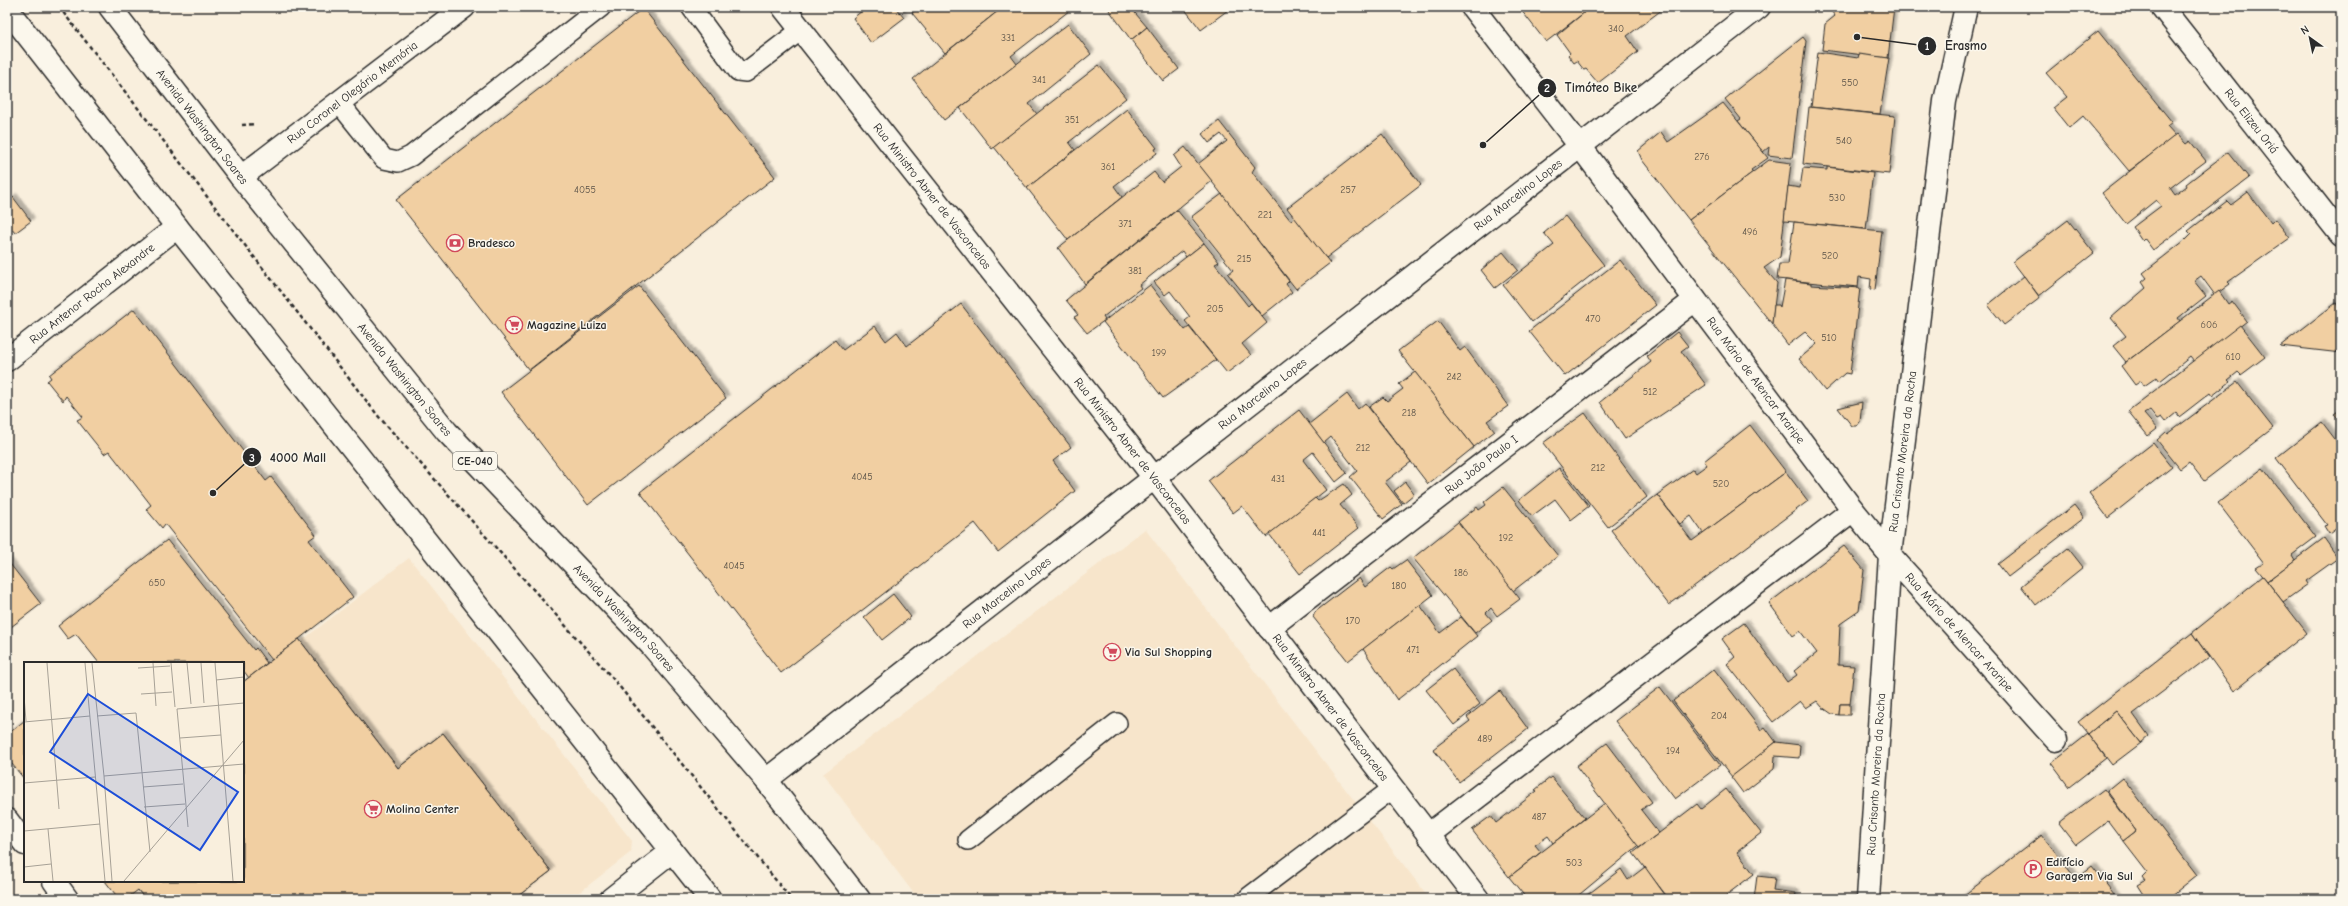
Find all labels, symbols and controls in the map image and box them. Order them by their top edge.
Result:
north arrow [2290,18,2330,58]
house number: 340 [1608,23,1624,35]
text: N [2298,23,2311,37]
house number: 331 [1001,32,1015,44]
callout: Erasmo [1917,33,1995,58]
street label: Rua Coronel Olegário Memória [284,38,420,146]
text: Erasmo [1945,38,1987,53]
text: 1 [1925,39,1930,53]
street label: Avenida Washington Soares [153,66,251,187]
house number: 341 [1032,74,1046,86]
callout: Timóteo Bike [1537,75,1646,100]
house number: 550 [1842,77,1858,89]
text: Timóteo Bike [1565,80,1638,95]
text: 2 [1544,81,1550,95]
street label: Rua Elizeu Oriá [2222,86,2281,156]
house number: 351 [1065,114,1079,126]
street label: Rua Ministro Abner de Vasconcelos [871,121,994,272]
house number: 540 [1836,135,1852,147]
house number: 276 [1694,151,1710,163]
street label: Rua Marcelino Lopes [1471,156,1565,233]
house number: 361 [1101,161,1115,173]
house number: 4055 [574,184,596,196]
house number: 257 [1340,184,1356,196]
house number: 530 [1829,192,1845,204]
house number: 221 [1258,209,1272,221]
house number: 371 [1118,218,1132,230]
house number: 496 [1742,226,1758,238]
bank icon: Bradesco [445,233,465,253]
place label: Bradesco [468,236,515,250]
street label: Rua Antenor Rocha Alexandre [27,240,157,347]
house number: 520 [1822,250,1838,262]
house number: 215 [1237,253,1251,265]
house number: 381 [1128,265,1142,277]
house number: 205 [1207,303,1223,315]
house number: 470 [1585,313,1601,325]
street label: Rua Mário de Alencar Araripe [1704,314,1808,446]
supermarket icon: Magazine Luiza [504,315,524,335]
place label: Magazine Luiza [527,318,607,332]
house number: 606 [2201,319,2217,331]
street label: Avenida Washington Soares [355,320,454,439]
house number: 510 [1821,332,1837,344]
house number: 199 [1152,347,1166,359]
house number: 610 [2225,351,2241,363]
street label: Rua Marcelino Lopes [1215,355,1309,432]
street label: Rua Crisanto Moreira da Rocha [1886,370,1919,533]
house number: 242 [1446,371,1462,383]
street label: Rua Ministro Abner de Vasconcelos [1071,375,1194,527]
house number: 512 [1643,386,1657,398]
house number: 218 [1402,407,1416,419]
street label: Rua João Paulo I [1442,432,1521,497]
house number: 212 [1356,442,1370,454]
callout: 4000 Mall [242,445,334,470]
text: 4000 Mall [270,450,326,465]
text: 3 [249,451,255,465]
road number: CE-040 [453,452,497,470]
house number: 212 [1591,462,1605,474]
house number: 4045 [851,471,873,483]
house number: 431 [1271,473,1285,485]
house number: 520 [1713,478,1729,490]
house number: 441 [1312,527,1326,539]
house number: 192 [1499,532,1513,544]
street label: Rua Marcelino Lopes [960,554,1054,631]
house number: 4045 [723,560,745,572]
street label: Avenida Washington Soares [570,561,677,674]
house number: 186 [1454,567,1468,579]
street label: Rua Mário de Alencar Araripe [1902,570,2016,694]
house number: 650 [149,577,165,589]
house number: 180 [1391,580,1407,592]
house number: 170 [1346,615,1360,627]
street label: Rua Ministro Abner de Vasconcelos [1270,631,1392,784]
supermarket icon: Via Sul Shopping [1102,642,1122,662]
house number: 471 [1406,644,1420,656]
place label: Via Sul Shopping [1125,645,1212,659]
inset map [24,662,244,882]
street label: Rua Crisanto Moreira da Rocha [1864,693,1888,856]
house number: 204 [1711,710,1727,722]
house number: 489 [1477,733,1493,745]
house number: 194 [1666,745,1680,757]
supermarket icon: Molina Center [363,799,383,819]
place label: Molina Center [386,802,459,816]
house number: 487 [1532,811,1547,823]
place label: Edifício Garagem Via Sul [2046,855,2133,883]
house number: 503 [1566,857,1582,869]
parking icon: Edifício Garagem Via Sul [2023,859,2043,879]

